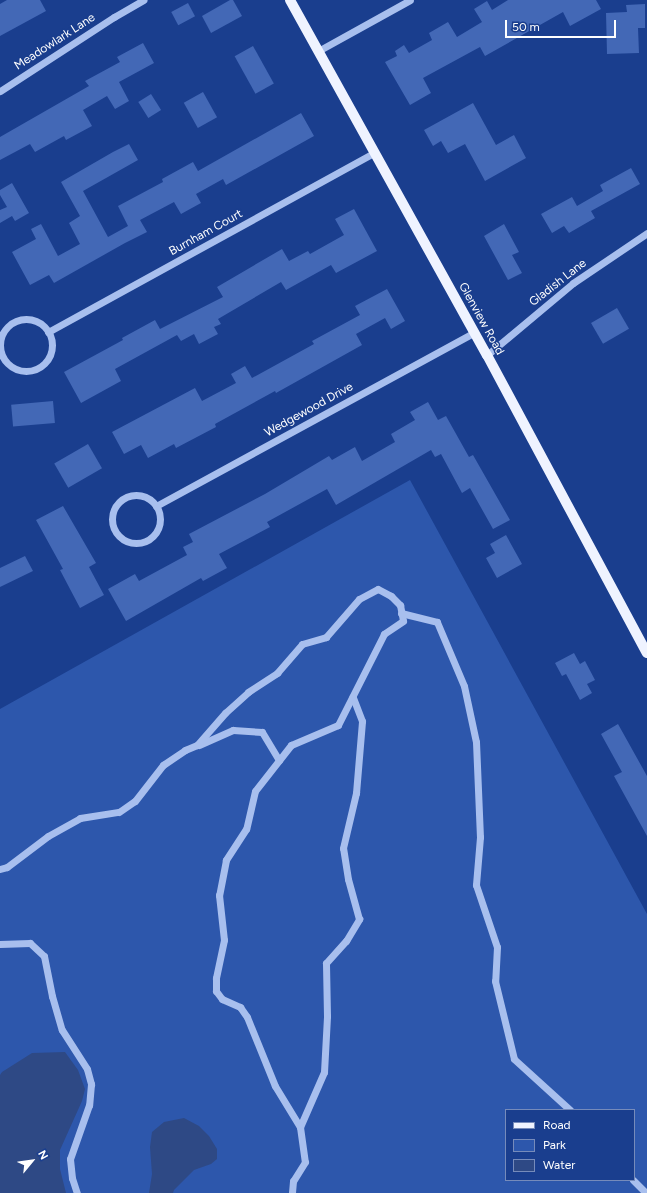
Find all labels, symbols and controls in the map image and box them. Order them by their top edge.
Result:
street label: Meadowlark Lane [12,11,98,73]
scale bar [507,12,618,38]
text: 50 m [512,20,540,34]
street label: Burnham Court [167,207,245,259]
street label: Gladish Lane [527,256,589,310]
street label: Glenview Road [455,280,507,358]
street label: Wedgewood Drive [262,380,356,440]
legend [505,1109,635,1181]
text: Road [543,1118,571,1132]
text: Park [543,1138,566,1152]
north arrow [12,1141,52,1181]
text: N [35,1148,51,1162]
text: Water [543,1158,575,1172]

